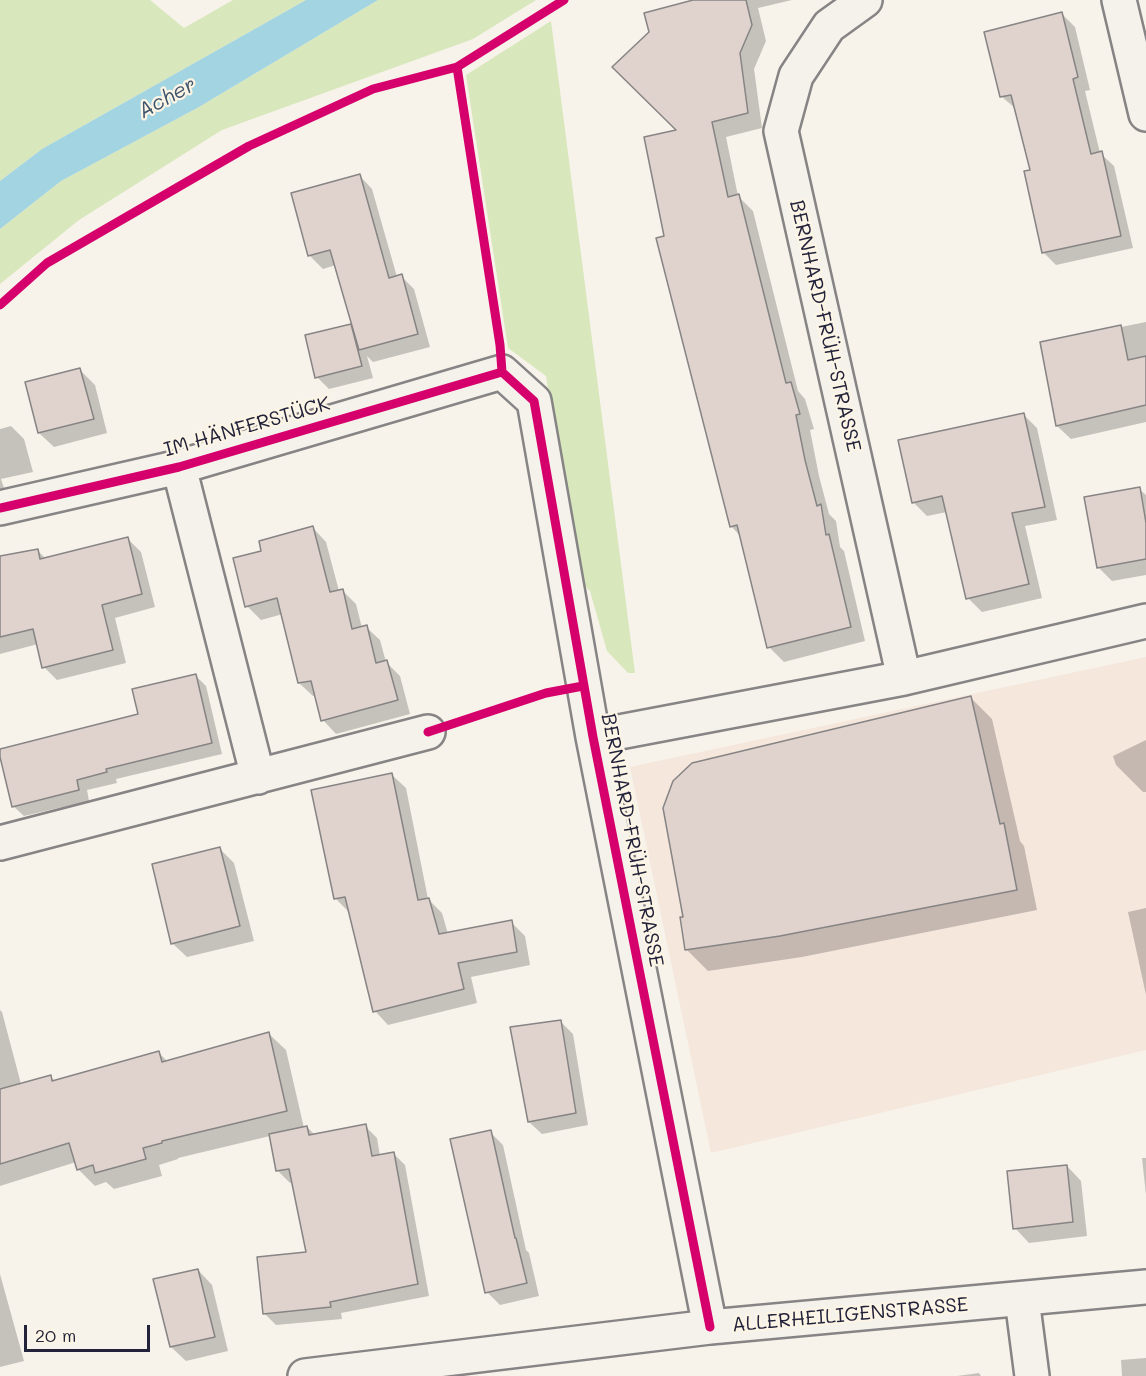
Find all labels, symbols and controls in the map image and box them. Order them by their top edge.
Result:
water label: Acher [134,72,200,124]
street label: BERNHARD-FRÜH-STRASSE [784,198,866,454]
street label: IM HÄNFERSTÜCK [161,392,333,462]
street label: BERNHARD-FRÜH-STRASSE [596,711,668,969]
street label: ALLERHEILIGENSTRASSE [731,1293,969,1337]
scale bar [27,1313,153,1351]
text: 20 m [35,1323,76,1347]

